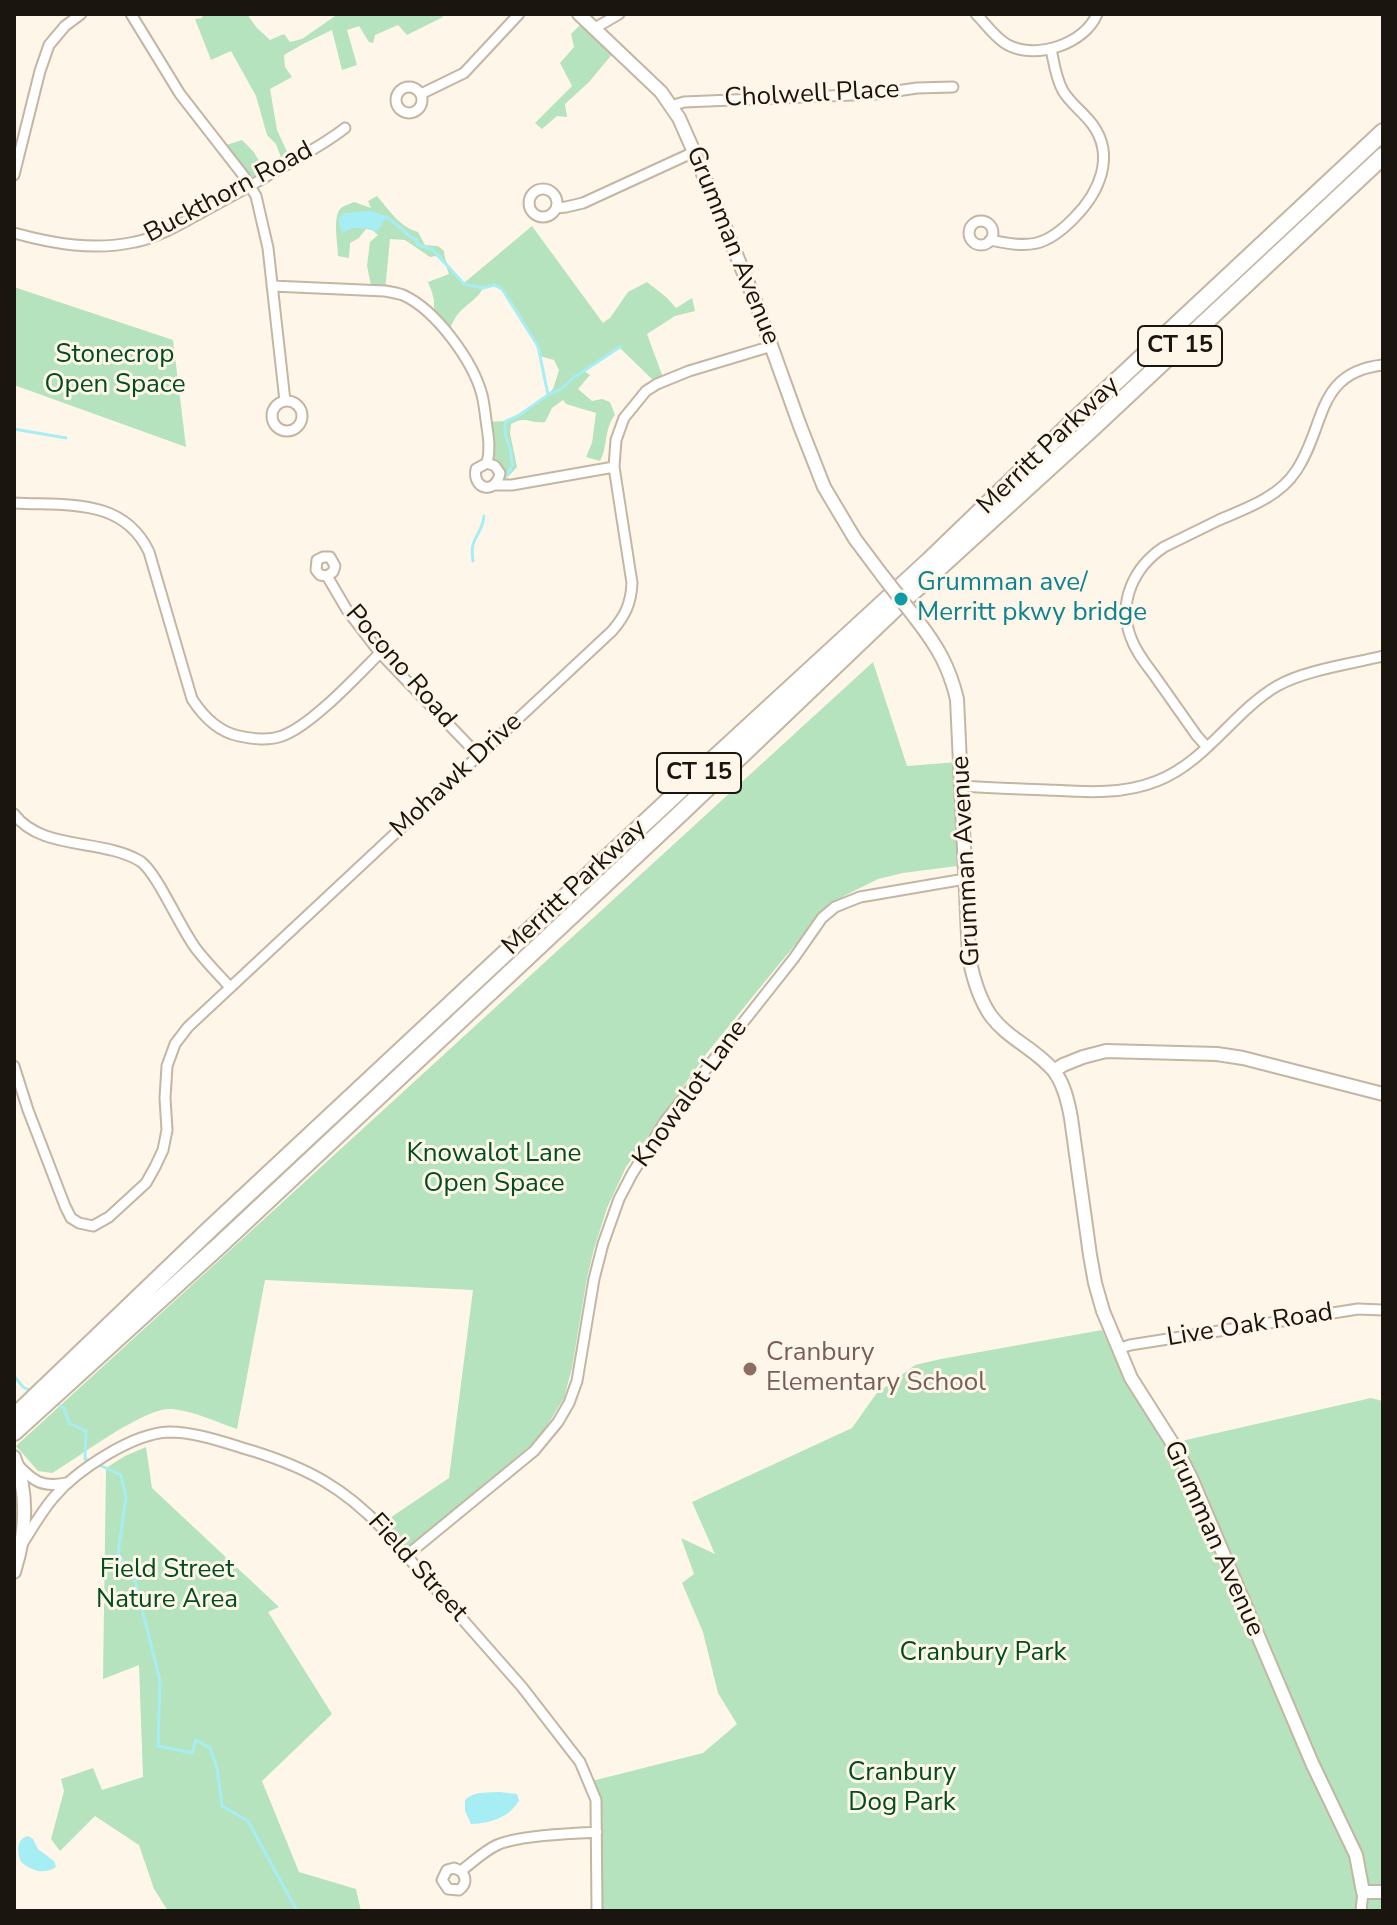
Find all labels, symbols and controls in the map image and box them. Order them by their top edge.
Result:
street label: Cholwell Place [724,75,900,115]
street label: Buckthorn Road [139,135,319,251]
street label: Grumman Avenue [678,142,786,350]
road number: CT 15 [1138,326,1222,366]
park label: Stonecrop Open Space [45,340,185,402]
street label: Merritt Parkway [971,370,1127,522]
place label: Grumman ave/ Merritt pkwy bridge [917,568,1147,630]
marker: Grumman ave/ Merritt pkwy bridge [892,590,910,608]
street label: Pocono Road [338,599,462,735]
street label: Mohawk Drive [385,707,529,845]
road number: CT 15 [657,753,741,793]
street label: Grumman Avenue [946,755,988,967]
street label: Merritt Parkway [497,813,653,963]
street label: Knowalot Lane [627,1014,755,1174]
park label: Knowalot Lane Open Space [407,1139,581,1200]
street label: Live Oak Road [1165,1297,1335,1355]
place label: Cranbury Elementary School [766,1338,986,1400]
marker: Cranbury Elementary School [741,1360,759,1378]
street label: Grumman Avenue [1156,1436,1270,1642]
street label: Field Street [360,1508,474,1628]
park label: Field Street Nature Area [96,1555,238,1616]
park label: Cranbury Park [899,1638,1067,1670]
park label: Cranbury Dog Park [848,1758,956,1820]

